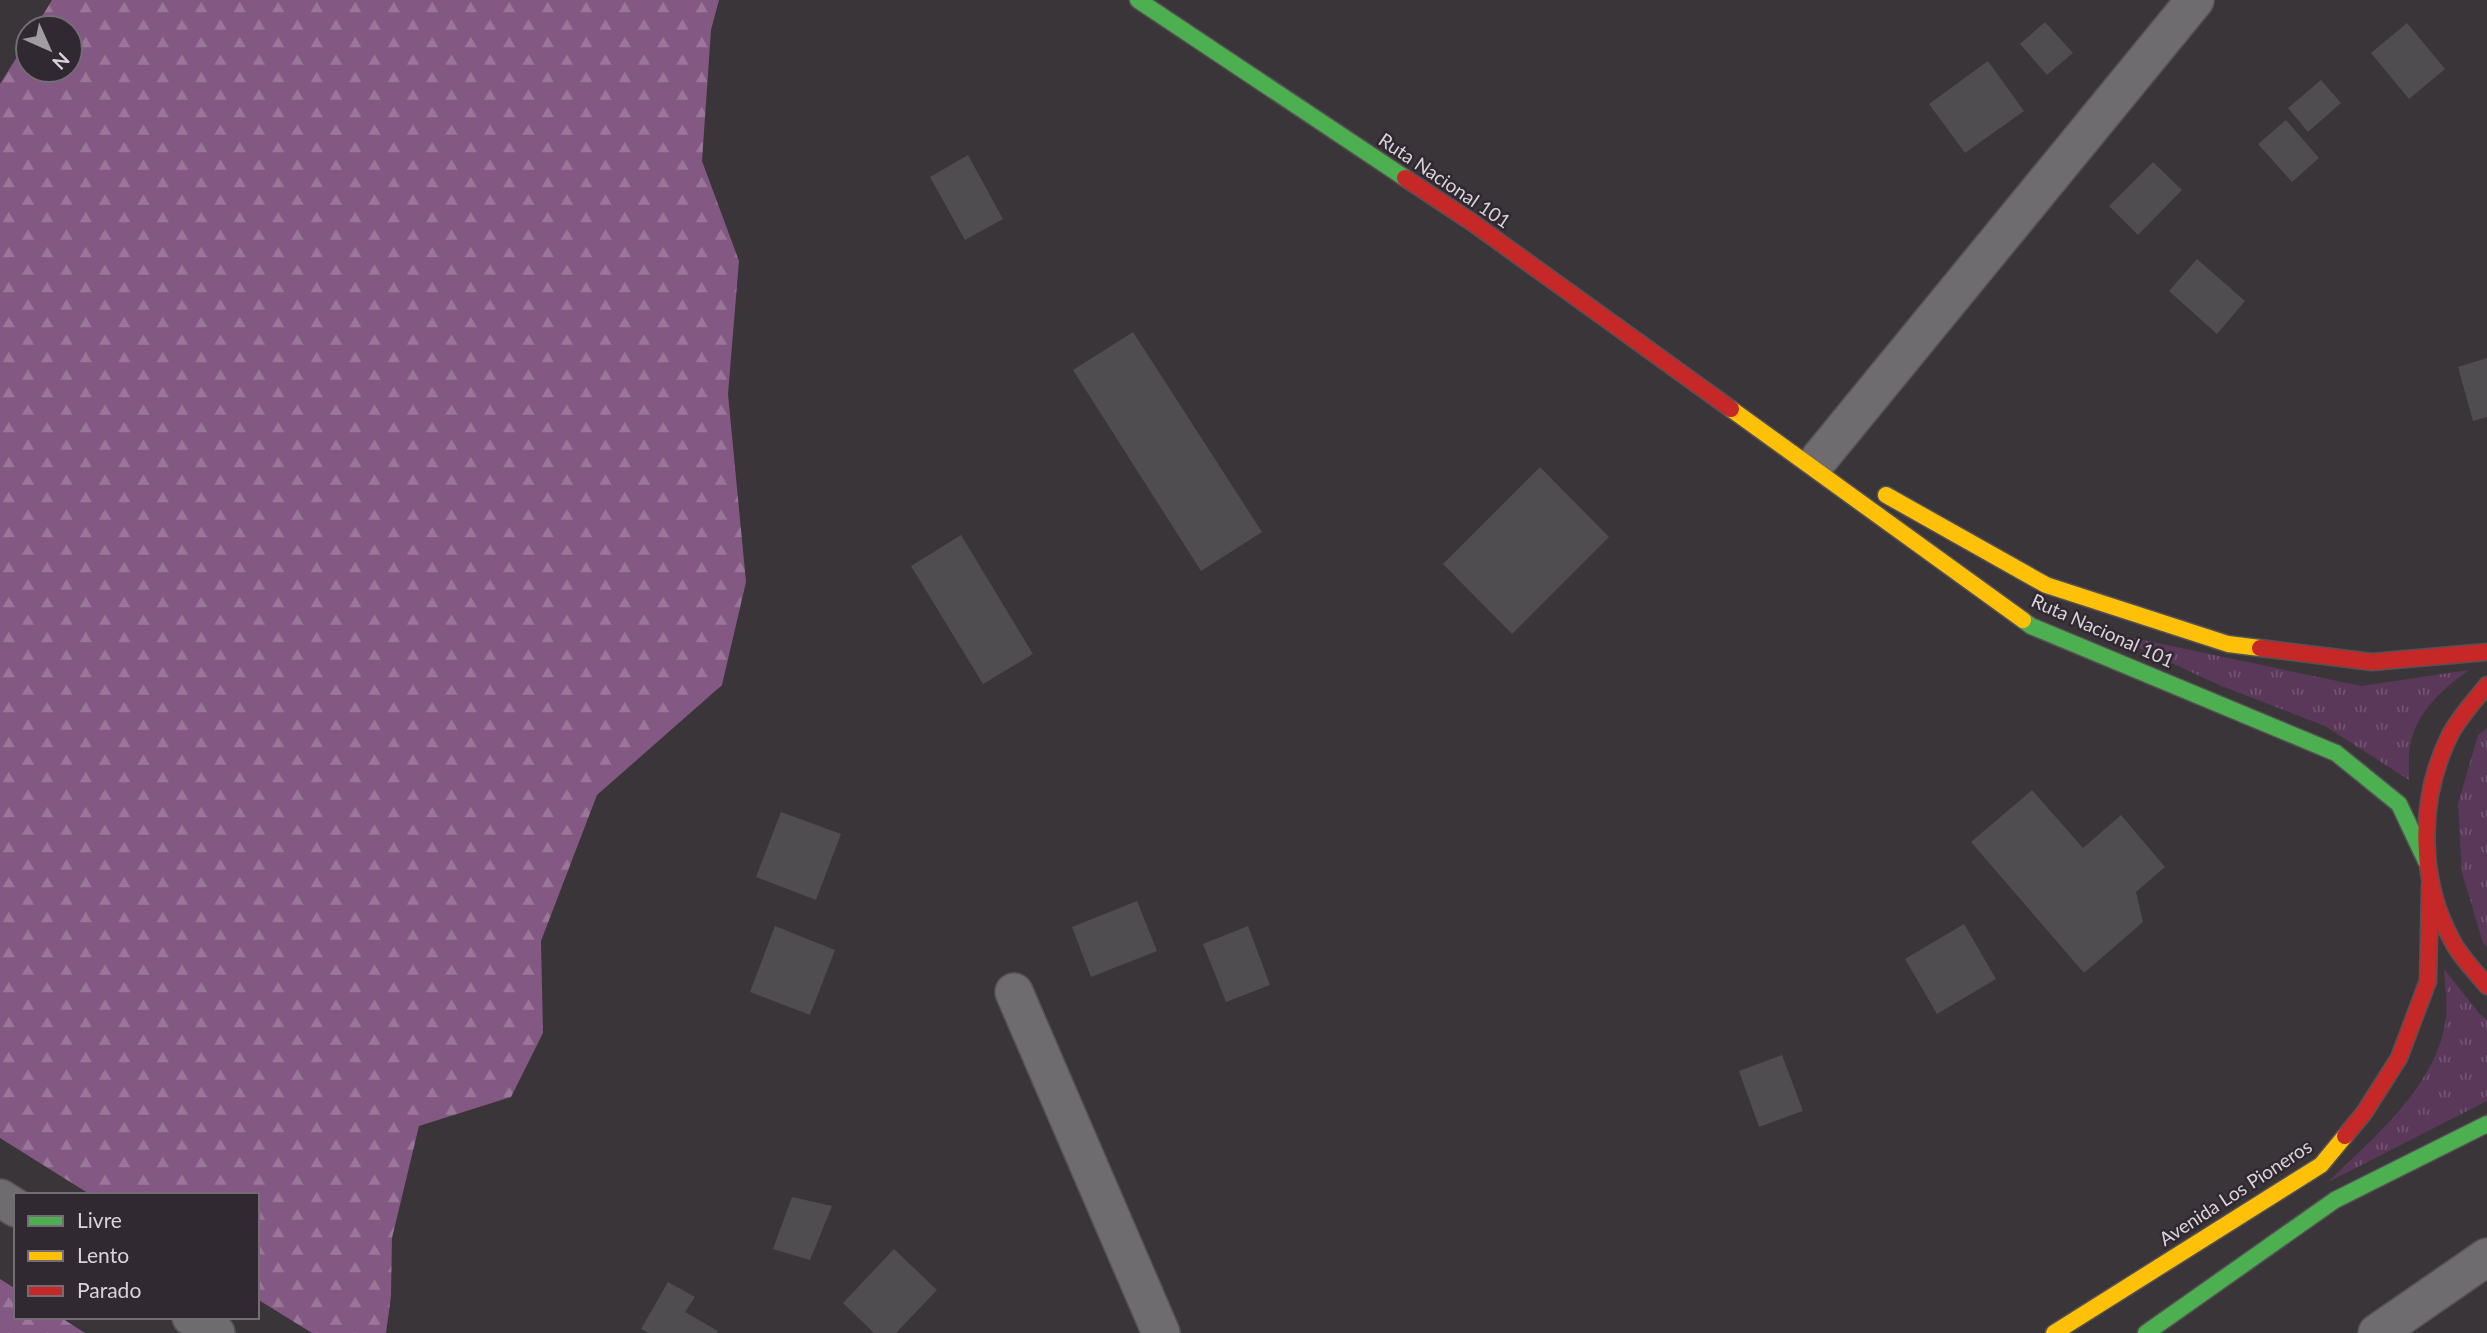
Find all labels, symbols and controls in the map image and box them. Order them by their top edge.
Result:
north arrow [14,14,84,84]
text: N [48,48,75,75]
street label: Ruta Nacional 101 [1375,127,1515,233]
street label: Ruta Nacional 101 [2028,588,2178,672]
street label: Avenida Los Pioneros [2154,1134,2316,1250]
legend [14,1193,259,1319]
text: Livre [77,1207,122,1232]
text: Lento [77,1242,129,1267]
text: Parado [77,1277,141,1302]

